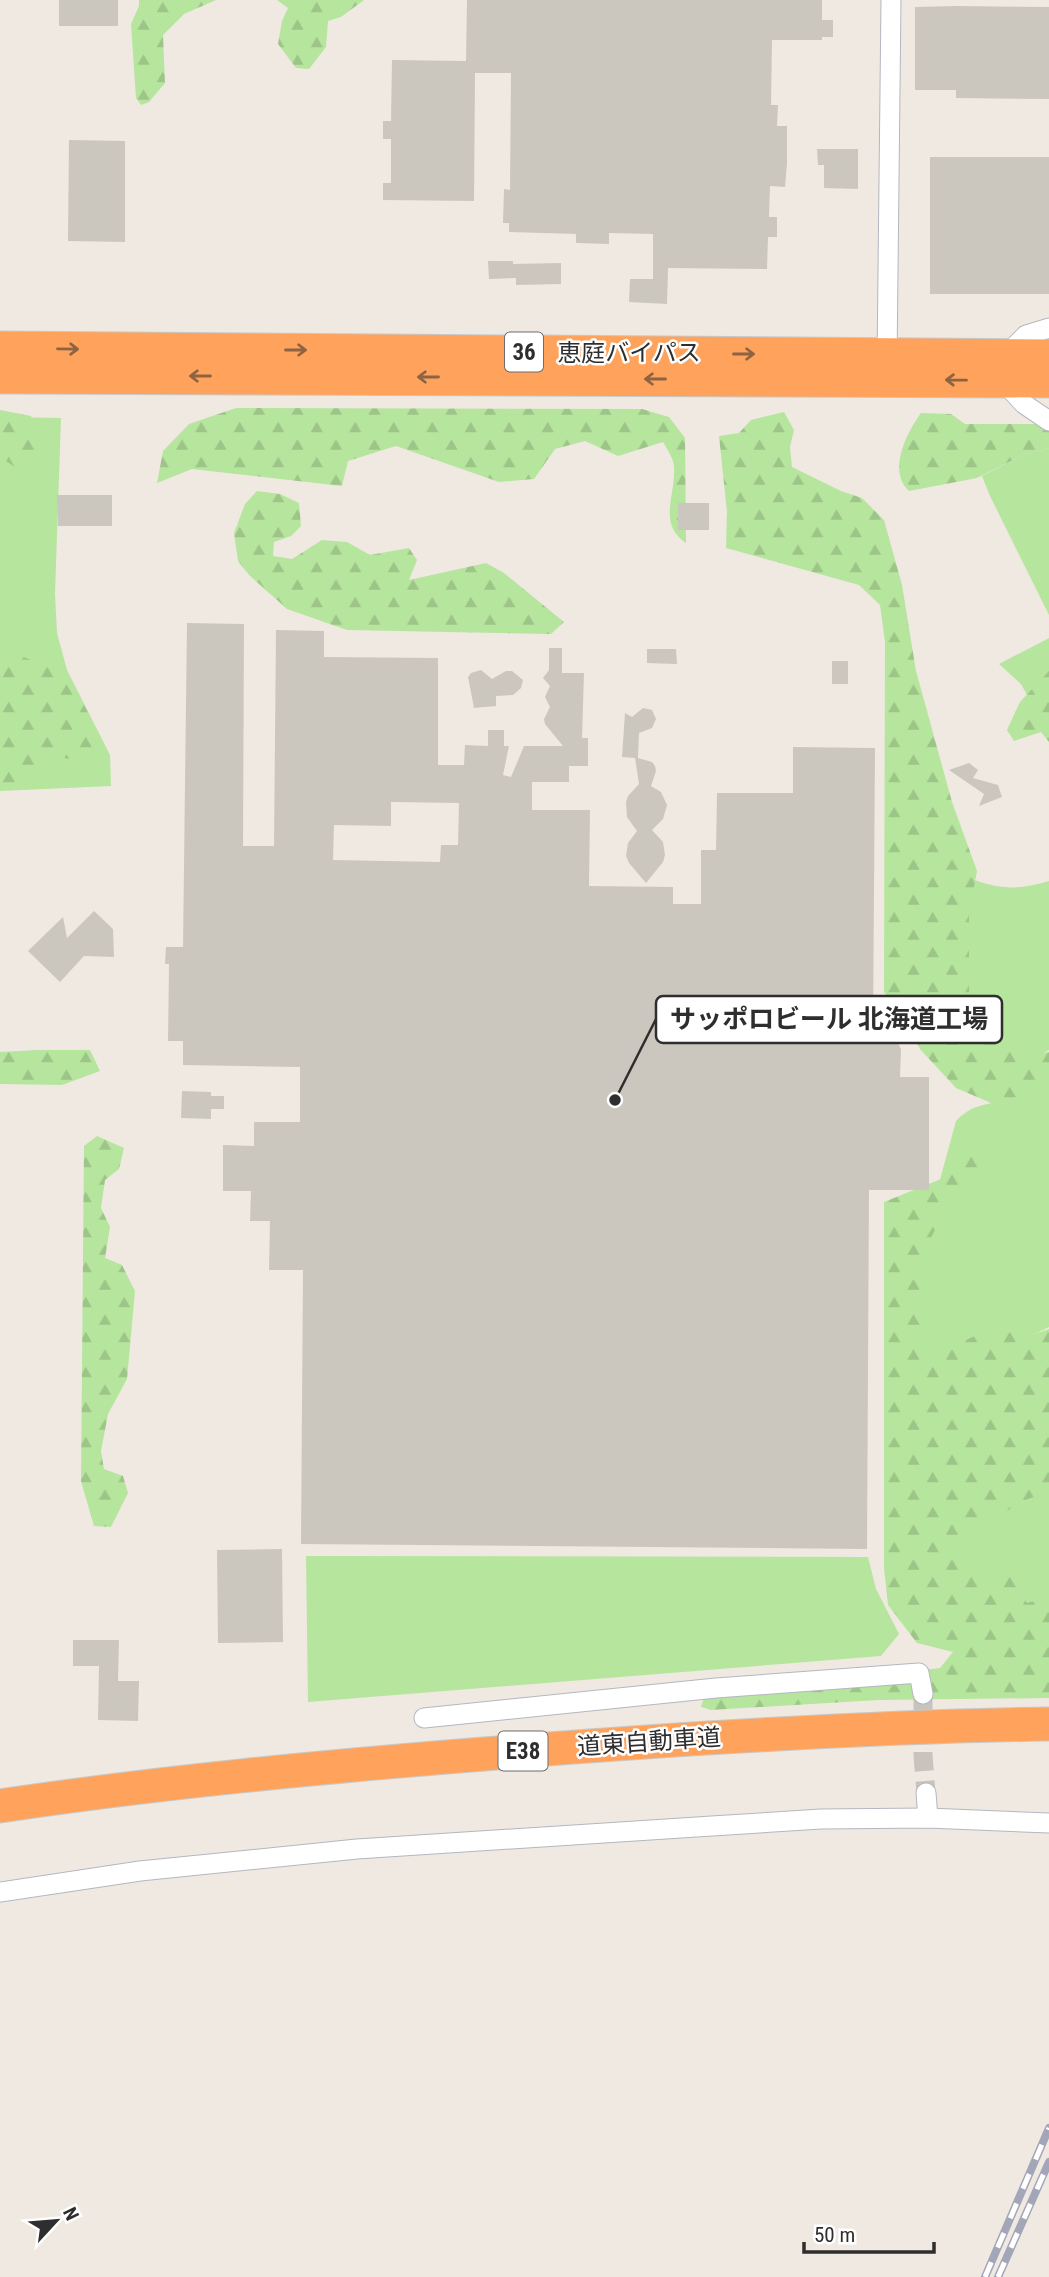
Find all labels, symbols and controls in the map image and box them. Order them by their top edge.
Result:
road number: 36 [505,332,543,372]
street label: 恵庭バイパス [557,339,701,367]
one-way arrow [56,342,79,356]
one-way arrow [284,344,307,357]
one-way arrow [732,347,755,361]
one-way arrow [189,369,212,383]
one-way arrow [417,370,440,384]
one-way arrow [644,372,667,385]
one-way arrow [945,373,968,387]
callout: サッポロビール 北海道工場 [656,996,1002,1043]
text: サッポロビール 北海道工場 [670,1004,988,1034]
street label: 道東自動車道 [576,1723,722,1761]
road number: E38 [498,1732,548,1770]
north arrow [21,2186,91,2256]
text: N [58,2203,84,2224]
scale bar [804,2210,934,2254]
text: 50 m [814,2223,855,2247]

